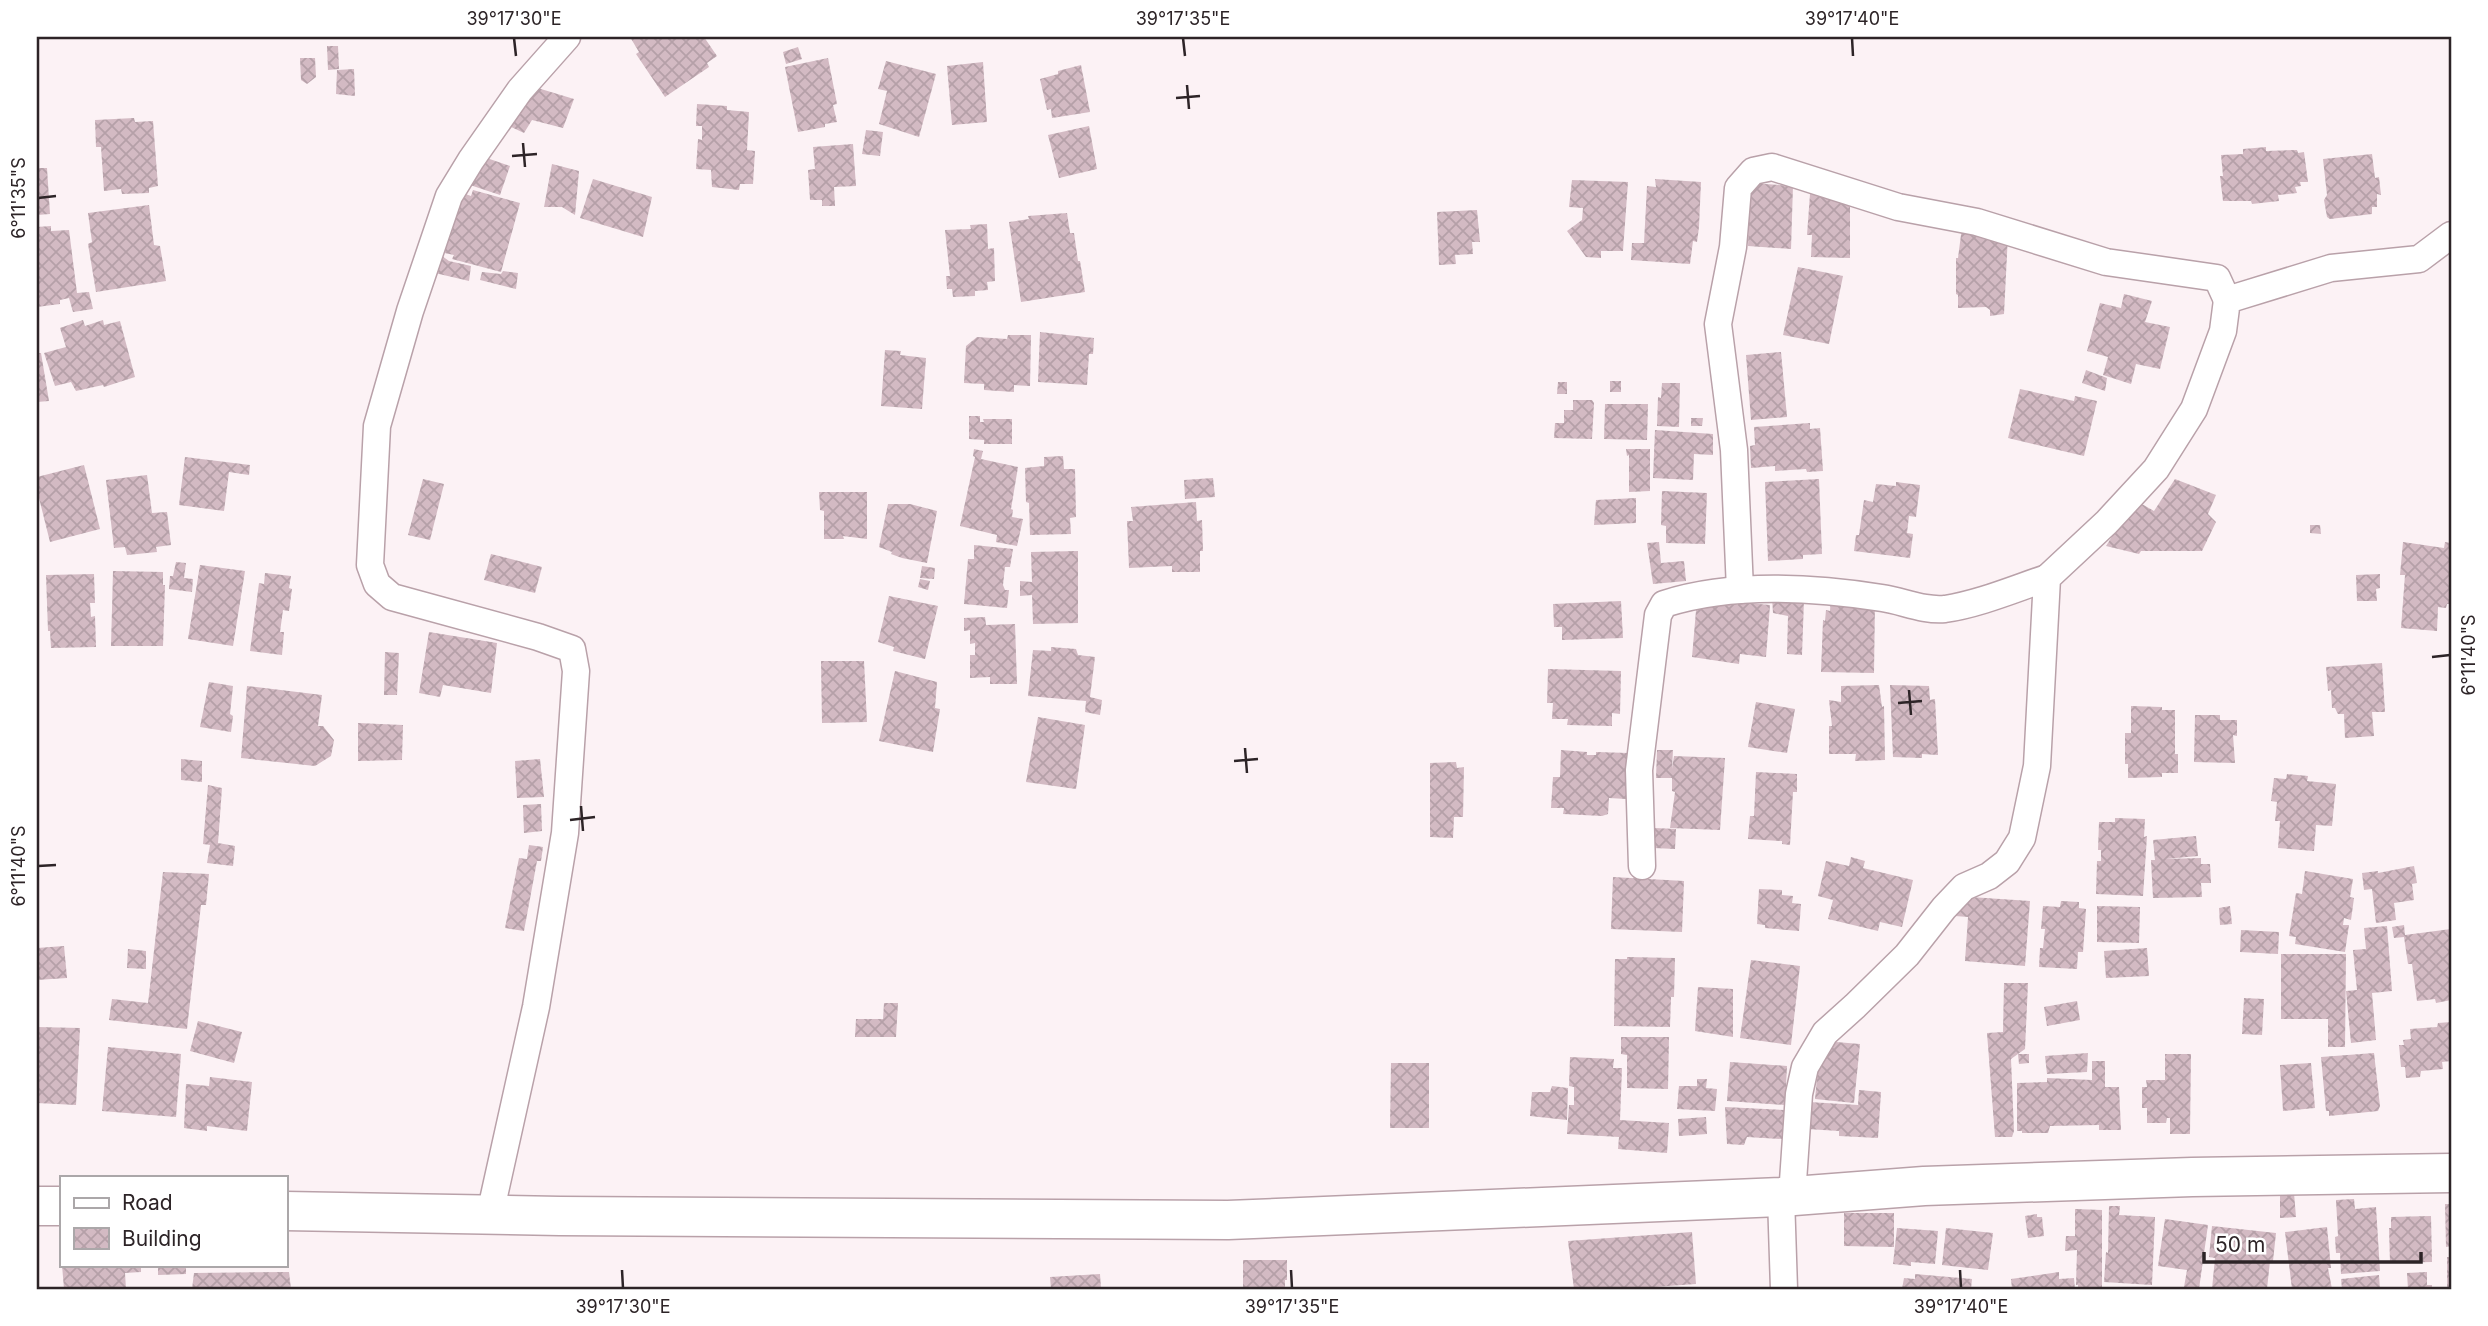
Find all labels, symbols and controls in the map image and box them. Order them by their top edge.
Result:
text: 39°17'30"E [466,8,562,29]
text: 39°17'35"E [1136,8,1230,29]
text: 39°17'40"E [1805,8,1899,29]
text: 6°11'35"S [8,157,29,239]
text: 6°11'40"S [2458,614,2479,696]
text: 6°11'40"S [8,825,29,907]
legend [60,1176,287,1266]
text: Road [122,1190,173,1215]
scale bar [2204,1221,2422,1265]
text: Building [122,1226,202,1251]
text: 50 m [2215,1232,2265,1257]
text: 39°17'30"E [575,1296,671,1317]
text: 39°17'35"E [1245,1296,1339,1317]
text: 39°17'40"E [1914,1296,2008,1317]

